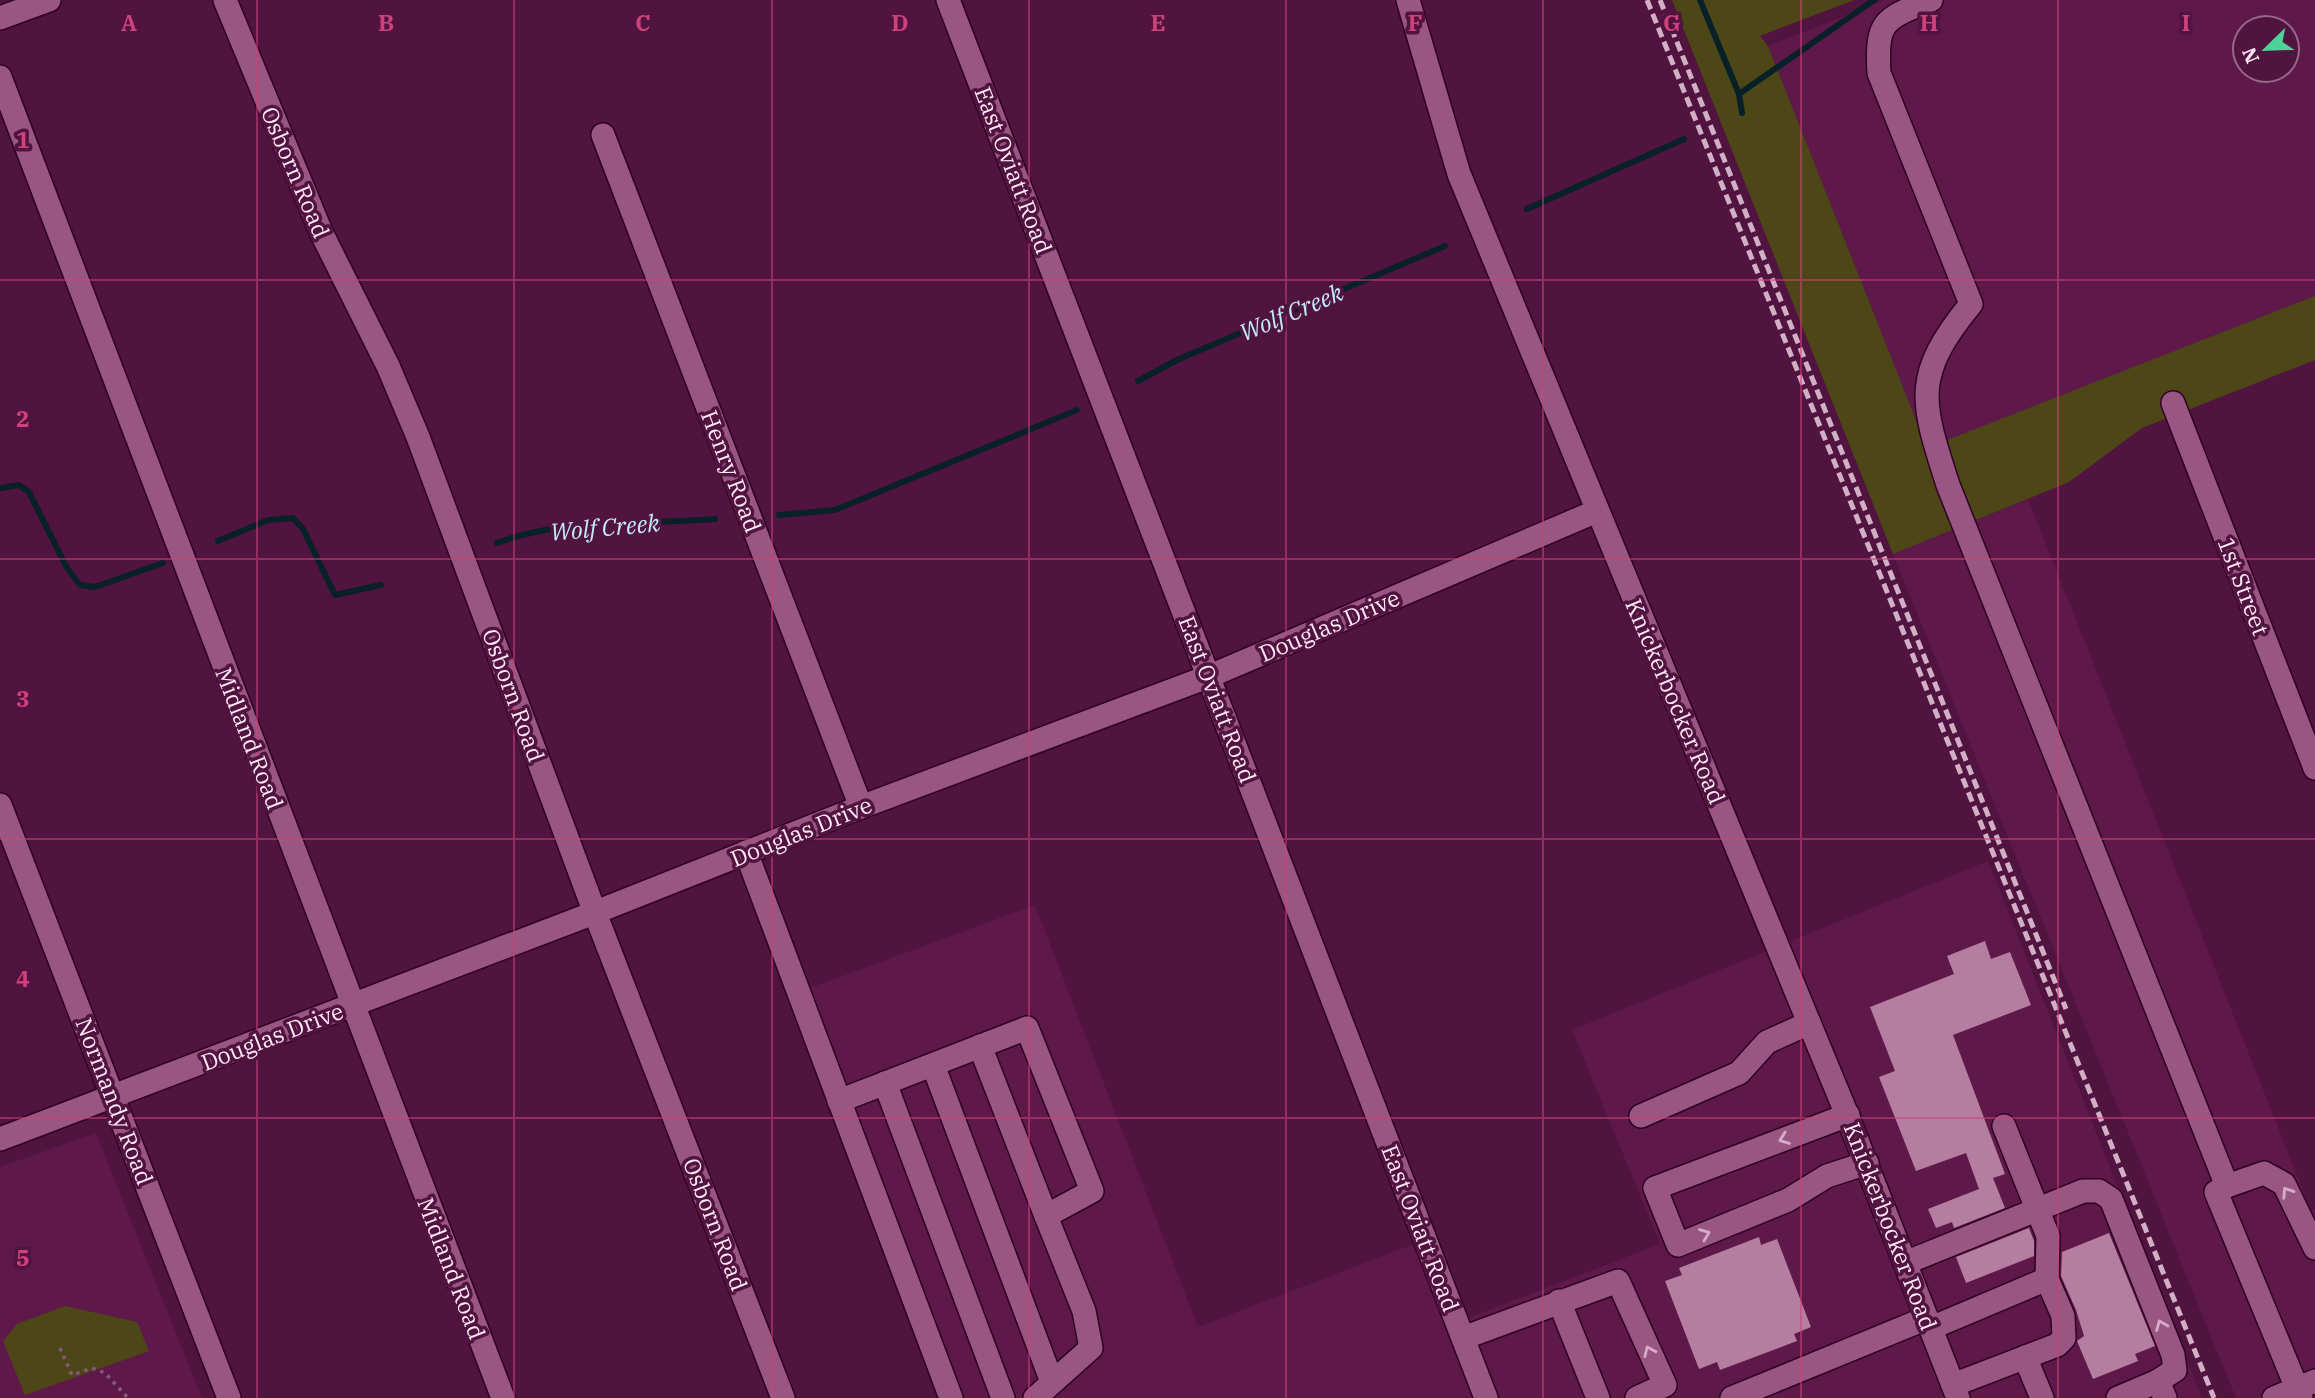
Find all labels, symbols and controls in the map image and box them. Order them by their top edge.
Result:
text: A [121,7,137,37]
text: B [378,7,394,37]
text: C [635,7,651,37]
text: D [891,7,909,37]
text: E [1150,7,1166,37]
text: F [1408,7,1422,37]
text: G [1663,7,1681,37]
text: H [1920,7,1938,37]
text: I [2182,7,2190,37]
north arrow [2231,14,2301,84]
text: N [2236,44,2264,67]
street label: East Oviatt Road [968,82,1060,258]
street label: Osborn Road [255,102,337,242]
text: 1 [16,124,30,154]
water label: Wolf Creek [1234,276,1348,348]
text: 2 [16,403,30,433]
street label: Henry Road [695,406,769,536]
water label: Wolf Creek [549,506,661,548]
street label: 1st Street [2212,533,2276,639]
street label: Douglas Drive [1254,582,1404,668]
street label: Knickerbocker Road [1619,594,1733,808]
street label: East Oviatt Road [1172,611,1264,787]
street label: Osborn Road [476,624,552,766]
street label: Midland Road [209,663,291,813]
text: 3 [16,683,30,713]
street label: Douglas Drive [726,789,876,873]
text: 4 [16,963,30,993]
street label: Douglas Drive [197,995,347,1077]
street label: Normandy Road [69,1013,161,1189]
street label: Knickerbocker Road [1838,1118,1944,1334]
one-way arrow [1778,1131,1790,1145]
street label: East Oviatt Road [1375,1140,1467,1316]
street label: Osborn Road [677,1153,755,1295]
one-way arrow [2283,1187,2296,1200]
street label: Midland Road [411,1193,493,1343]
one-way arrow [1698,1228,1710,1242]
text: 5 [16,1242,30,1272]
one-way arrow [2155,1320,2169,1332]
one-way arrow [1643,1345,1657,1358]

